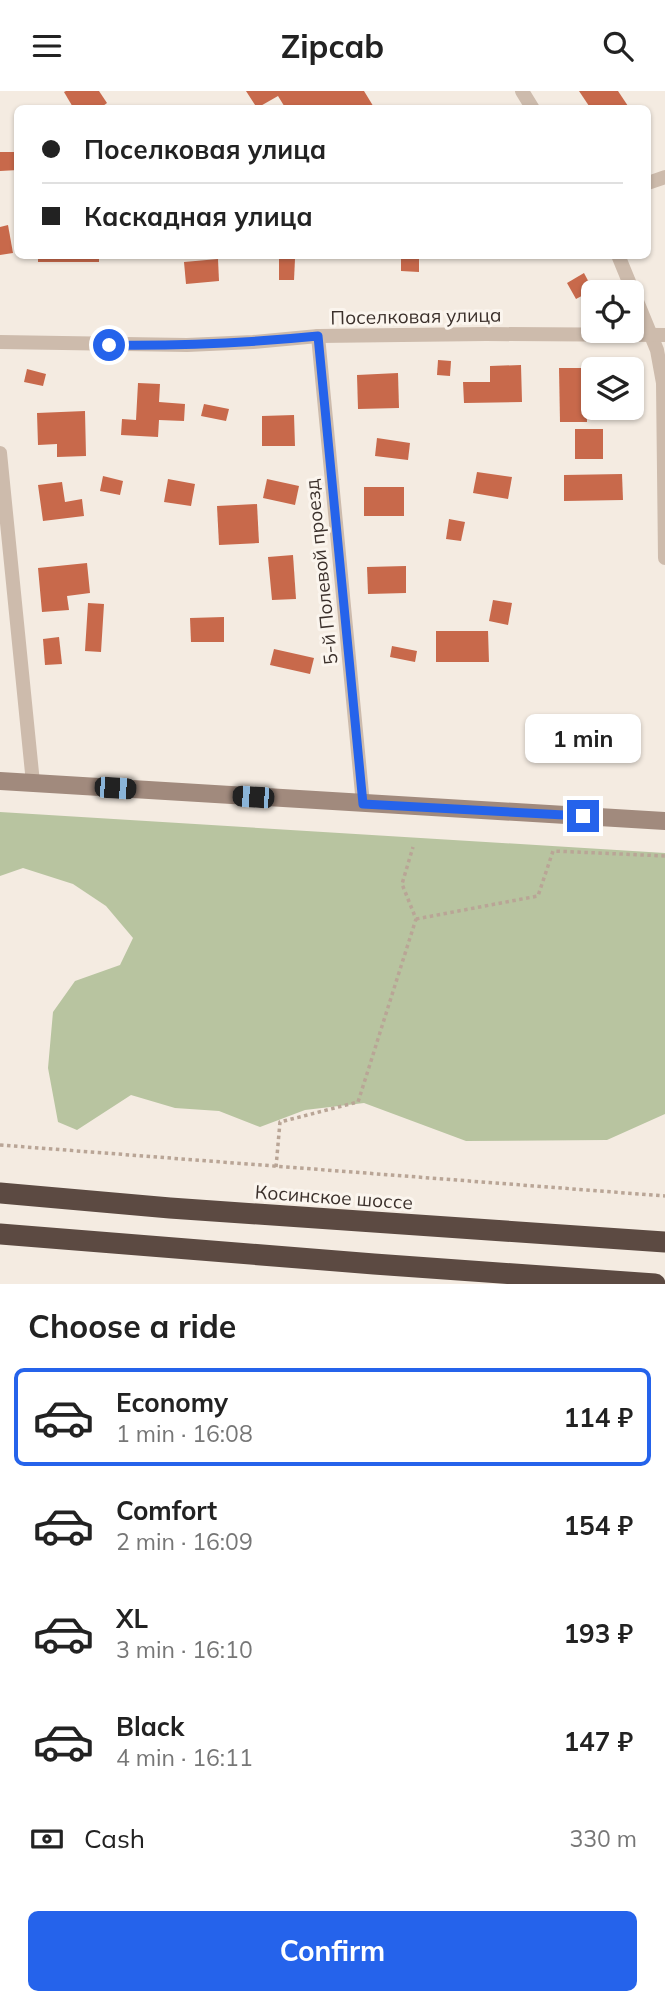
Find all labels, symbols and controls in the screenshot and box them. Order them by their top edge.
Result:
text: Zipcab [281,26,384,66]
icon: menu [28,27,66,65]
icon: search [599,27,637,65]
text: Поселковая улица [84,133,326,166]
text: Каскадная улица [84,200,313,233]
map controls [581,280,644,420]
button: locate [581,280,644,343]
street label: Поселковая улица [330,303,502,329]
route start [93,329,125,361]
button: layers [581,357,644,420]
street label: 5-й Полевой проезд [299,478,343,666]
callout: 1 min [525,715,641,763]
text: 1 min [553,724,613,753]
car [94,776,137,800]
car [232,785,275,809]
route end [567,800,599,832]
street label: Косинское шоссе [254,1180,414,1214]
text: Choose a ride [28,1306,236,1346]
icon: car [32,1386,95,1449]
text: Economy [116,1386,228,1419]
text: 114 ₽ [563,1401,633,1434]
text: 1 min · 16:08 [116,1419,253,1448]
icon: car [32,1494,95,1557]
text: Comfort [116,1494,217,1527]
text: 154 ₽ [563,1509,633,1542]
text: 2 min · 16:09 [116,1527,253,1556]
icon: car [32,1602,95,1665]
text: XL [116,1602,148,1635]
text: 193 ₽ [563,1617,633,1650]
text: 3 min · 16:10 [116,1635,253,1664]
icon: car [32,1710,95,1773]
text: Black [116,1710,184,1743]
text: 147 ₽ [563,1725,633,1758]
text: 4 min · 16:11 [116,1743,253,1772]
icon: cash [28,1820,66,1858]
text: Cash [84,1822,145,1855]
text: 330 m [569,1824,637,1853]
button: Confirm [28,1911,637,1991]

